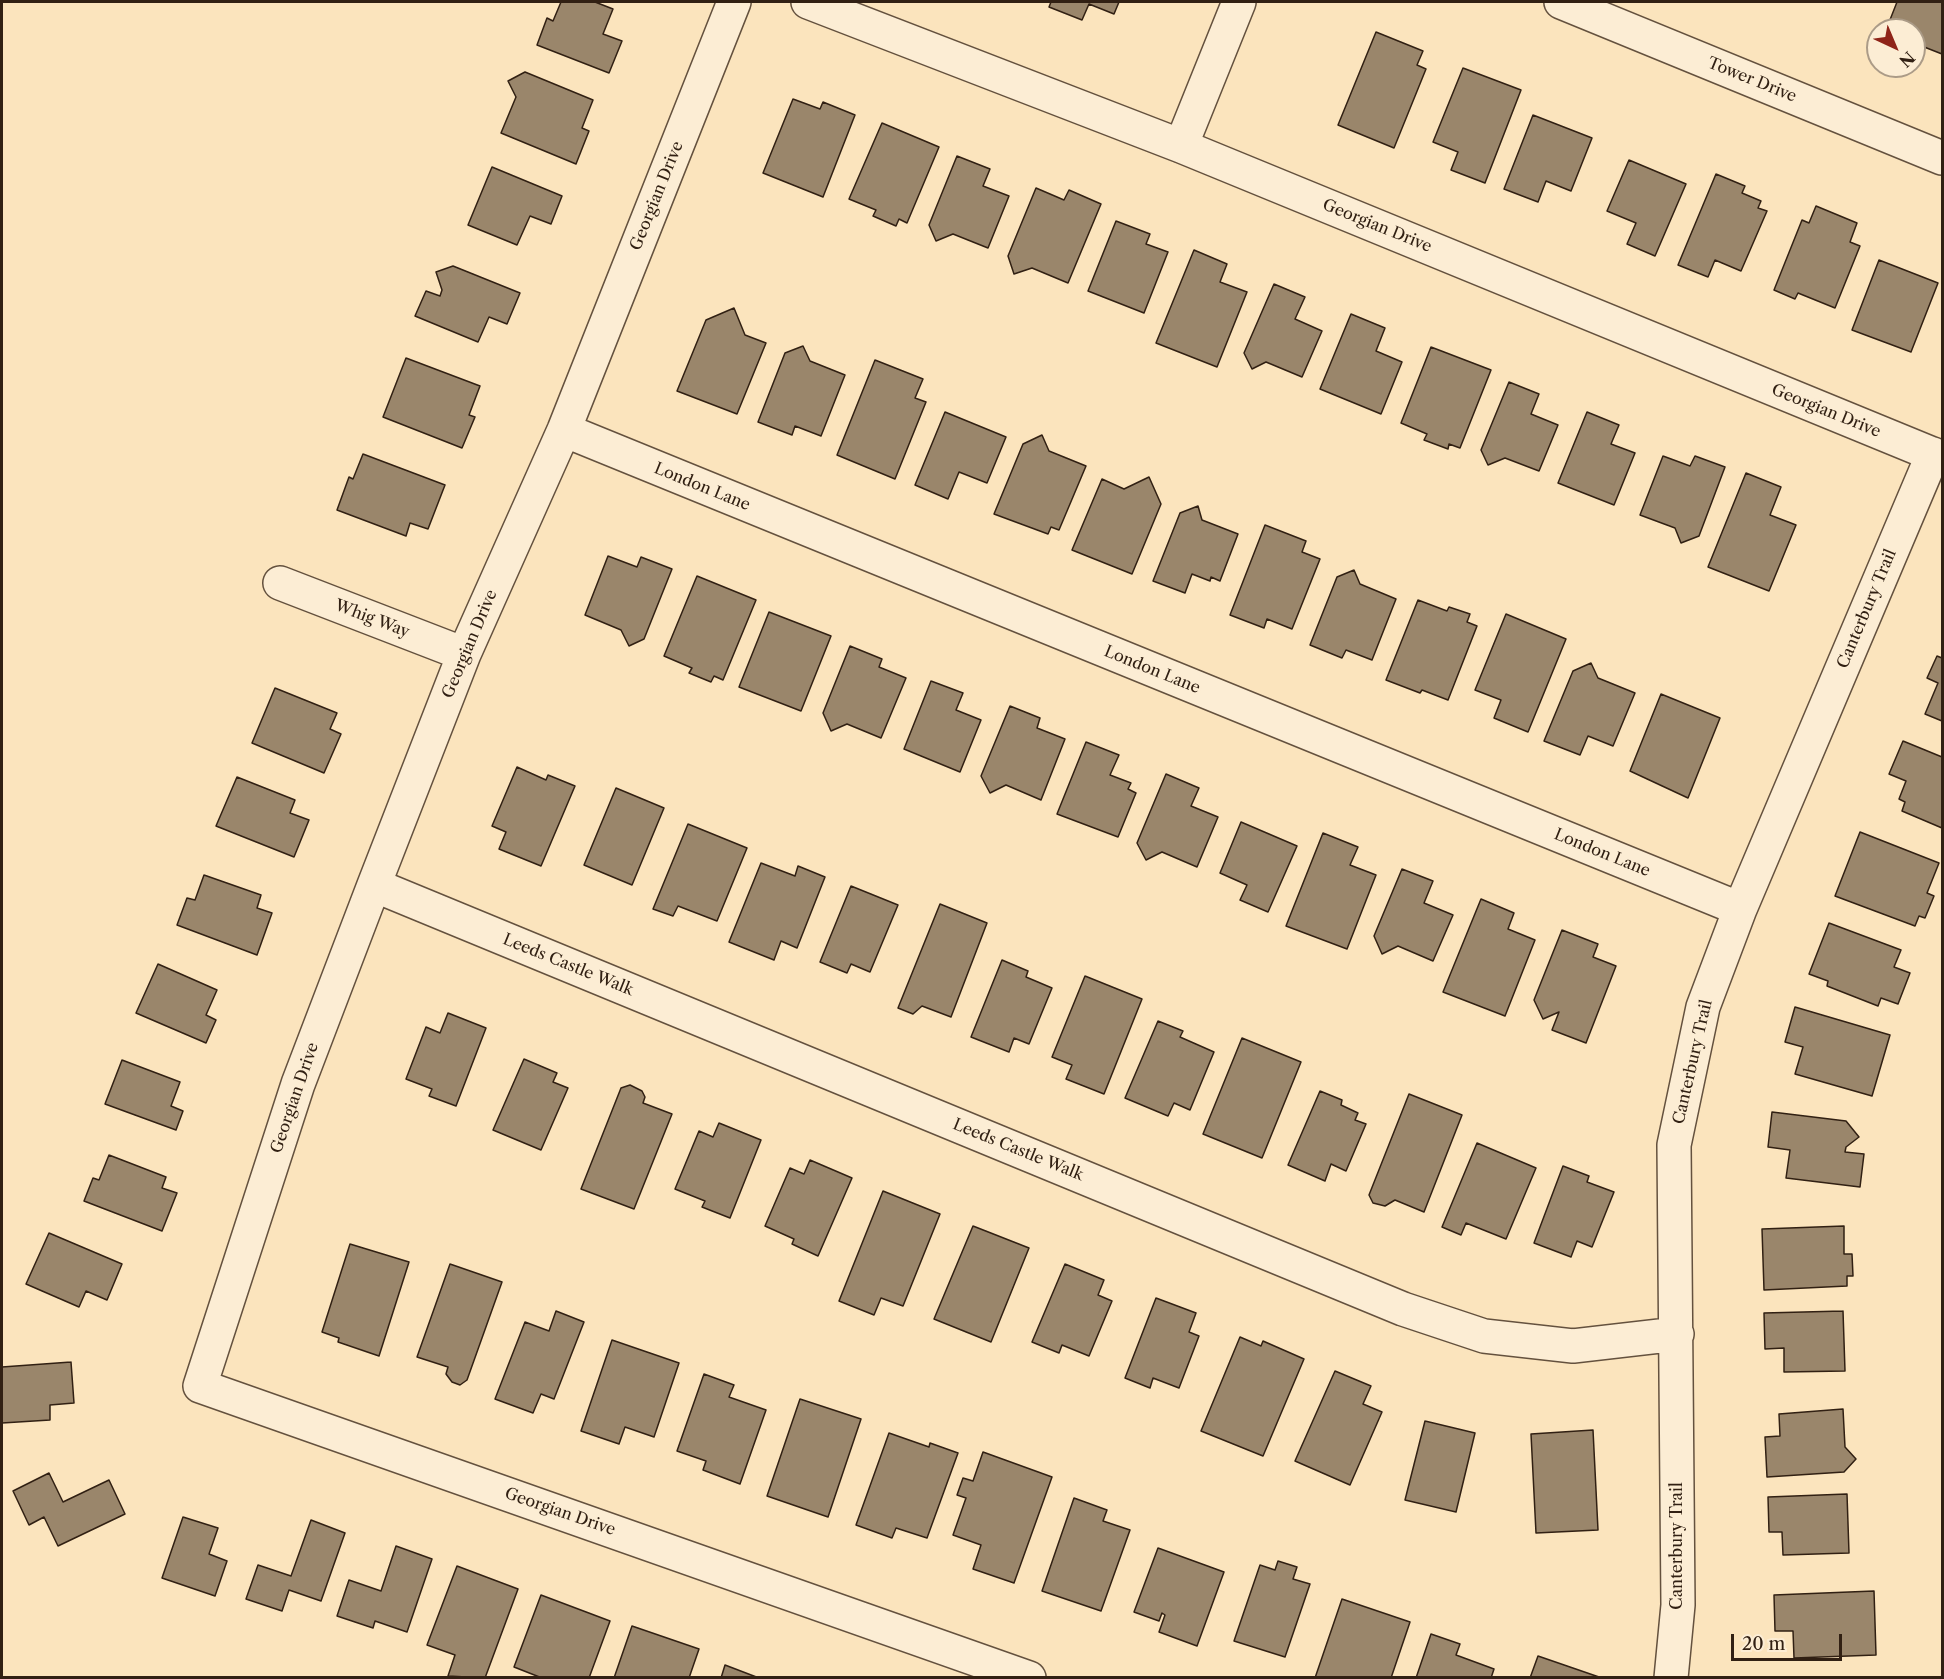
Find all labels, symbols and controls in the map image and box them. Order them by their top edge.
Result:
north arrow [1866,18,1926,78]
text: N [1895,47,1919,72]
street label: Tower Drive [1705,53,1799,107]
street label: Georgian Drive [626,139,688,253]
street label: Georgian Drive [1320,195,1434,257]
street label: Georgian Drive [1769,380,1883,442]
street label: London Lane [651,459,753,515]
street label: Canterbury Trail [1833,547,1901,671]
street label: Georgian Drive [439,587,501,701]
street label: Whig Way [332,596,412,642]
street label: London Lane [1101,642,1203,698]
street label: London Lane [1551,825,1653,881]
street label: Leeds Castle Walk [500,930,636,1000]
street label: Canterbury Trail [1669,998,1717,1126]
street label: Georgian Drive [267,1040,323,1156]
street label: Leeds Castle Walk [950,1115,1086,1185]
street label: Canterbury Trail [1667,1482,1687,1610]
street label: Georgian Drive [502,1484,618,1540]
scale bar [1734,1622,1845,1660]
text: 20 m [1742,1633,1785,1655]

